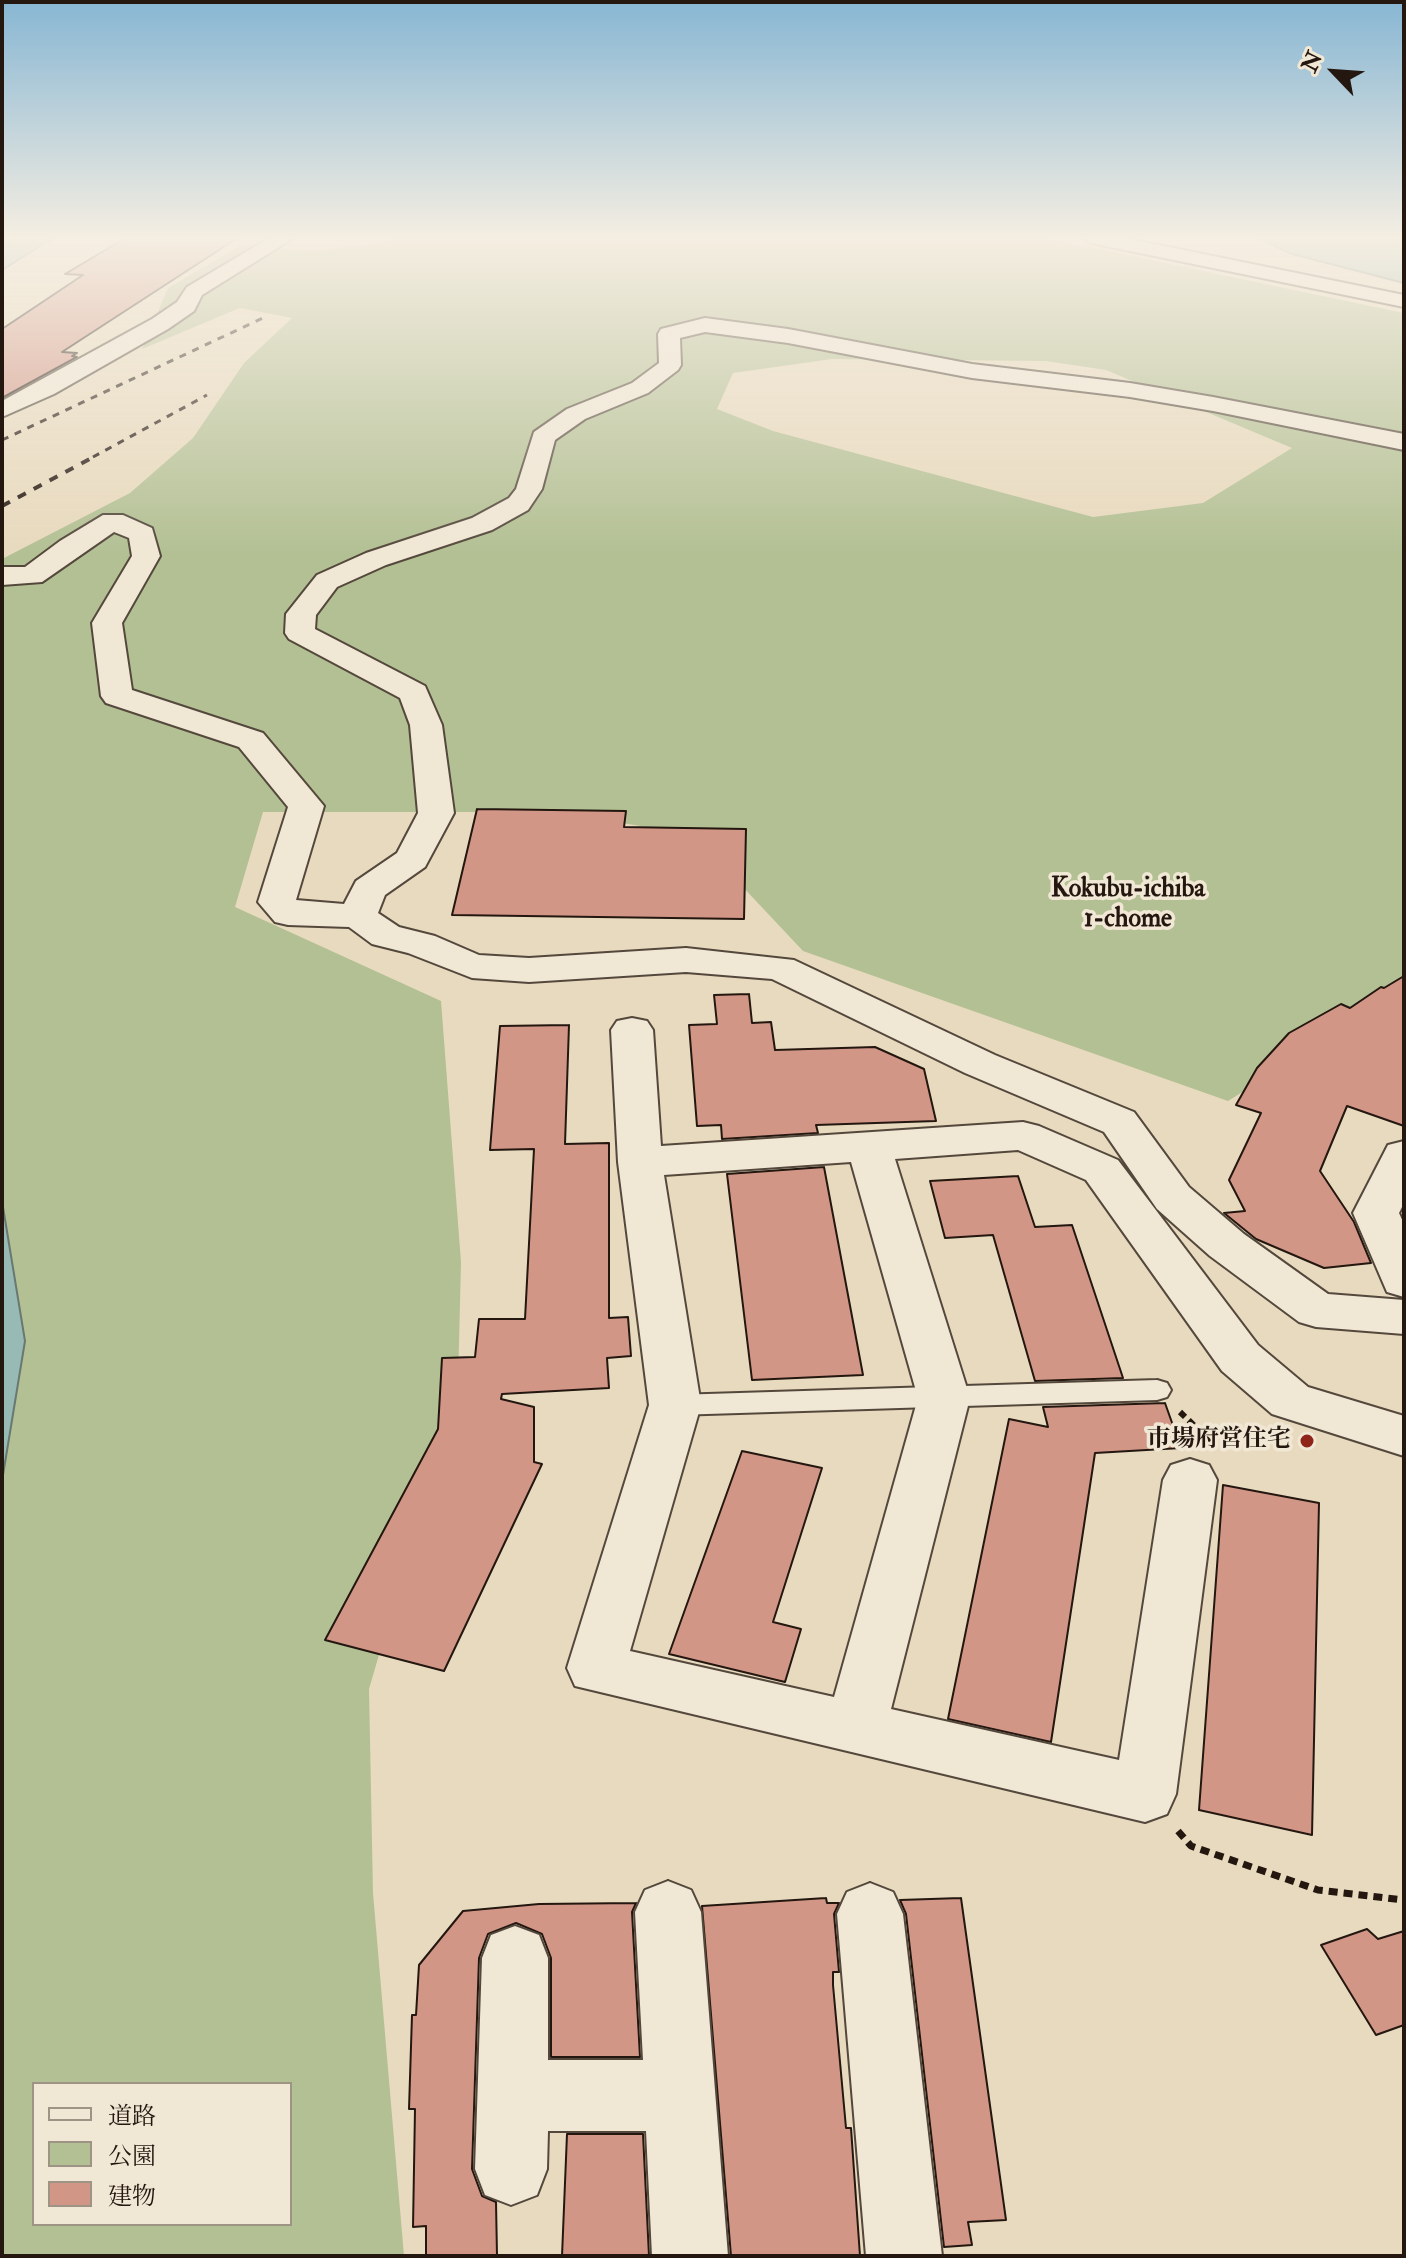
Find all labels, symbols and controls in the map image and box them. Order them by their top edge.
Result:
north arrow [1294,32,1374,112]
text: N [1295,47,1329,77]
district label: Kokubu-ichiba 1-chome [1051,874,1205,936]
place label: 市場府営住宅 [1147,1427,1291,1455]
marker: 市場府営住宅 [1298,1432,1316,1450]
legend [32,2082,292,2226]
text: 道路 [108,2101,156,2132]
text: 公園 [108,2141,156,2172]
text: 建物 [108,2181,156,2212]

